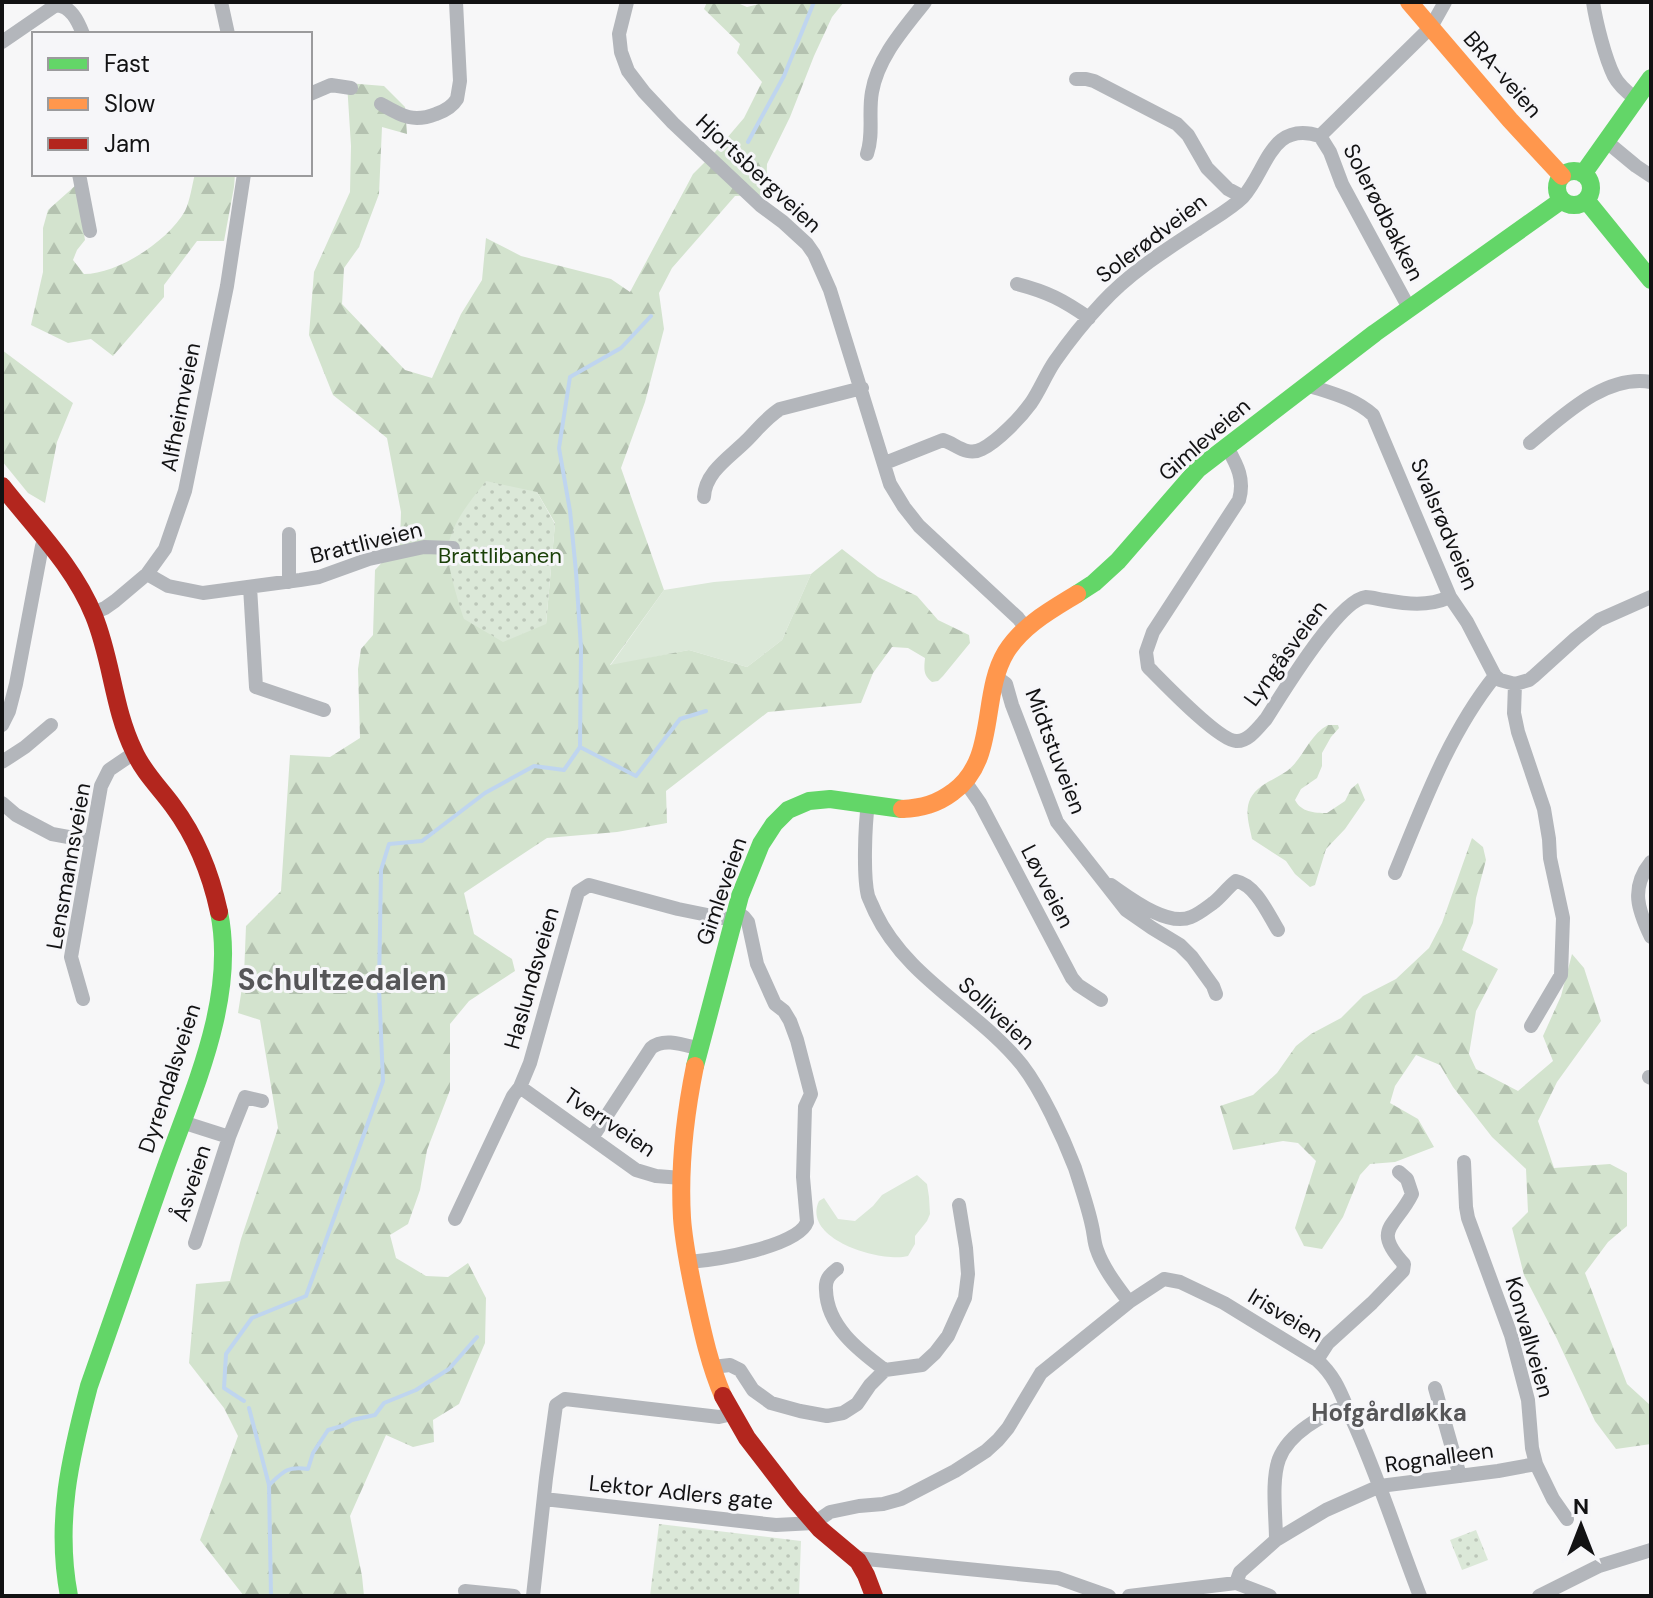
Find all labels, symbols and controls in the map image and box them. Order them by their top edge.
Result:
street label: BRA-veien [1457,25,1548,124]
legend [32,32,312,176]
text: Fast [104,48,150,79]
text: Slow [104,88,155,119]
street label: Hjortsbergveien [690,108,828,239]
text: Jam [104,128,150,159]
street label: Solerødbakken [1337,139,1431,286]
street label: Solerødveien [1090,187,1213,290]
street label: Alfheimveien [154,340,207,474]
street label: Gimleveien [1152,392,1256,487]
street label: Svalsrødveien [1404,454,1485,594]
street label: Brattliveien [307,515,425,570]
park label: Brattlibanen [438,541,562,570]
street label: Lyngåsveien [1237,595,1334,712]
street label: Midtstuveien [1018,684,1093,818]
street label: Lensmannsveien [40,781,97,952]
street label: Gimleveien [689,833,753,949]
street label: Løvveien [1014,840,1081,933]
street label: Haslundsveien [497,904,566,1052]
district label: Schultzedalen [238,960,446,999]
street label: Solliveien [952,970,1041,1056]
street label: Dyrendalsveien [132,1000,207,1156]
street label: Tverrveien [558,1081,661,1164]
street label: Åsveien [165,1141,217,1225]
street label: Konvallveien [1498,1273,1561,1401]
street label: Irisveien [1243,1282,1329,1349]
district label: Hofgårdløkka [1311,1397,1467,1428]
street label: Rognalleen [1383,1436,1495,1479]
street label: Lektor Adlers gate [587,1468,774,1517]
north arrow [1541,1486,1621,1566]
text: N [1573,1492,1589,1521]

